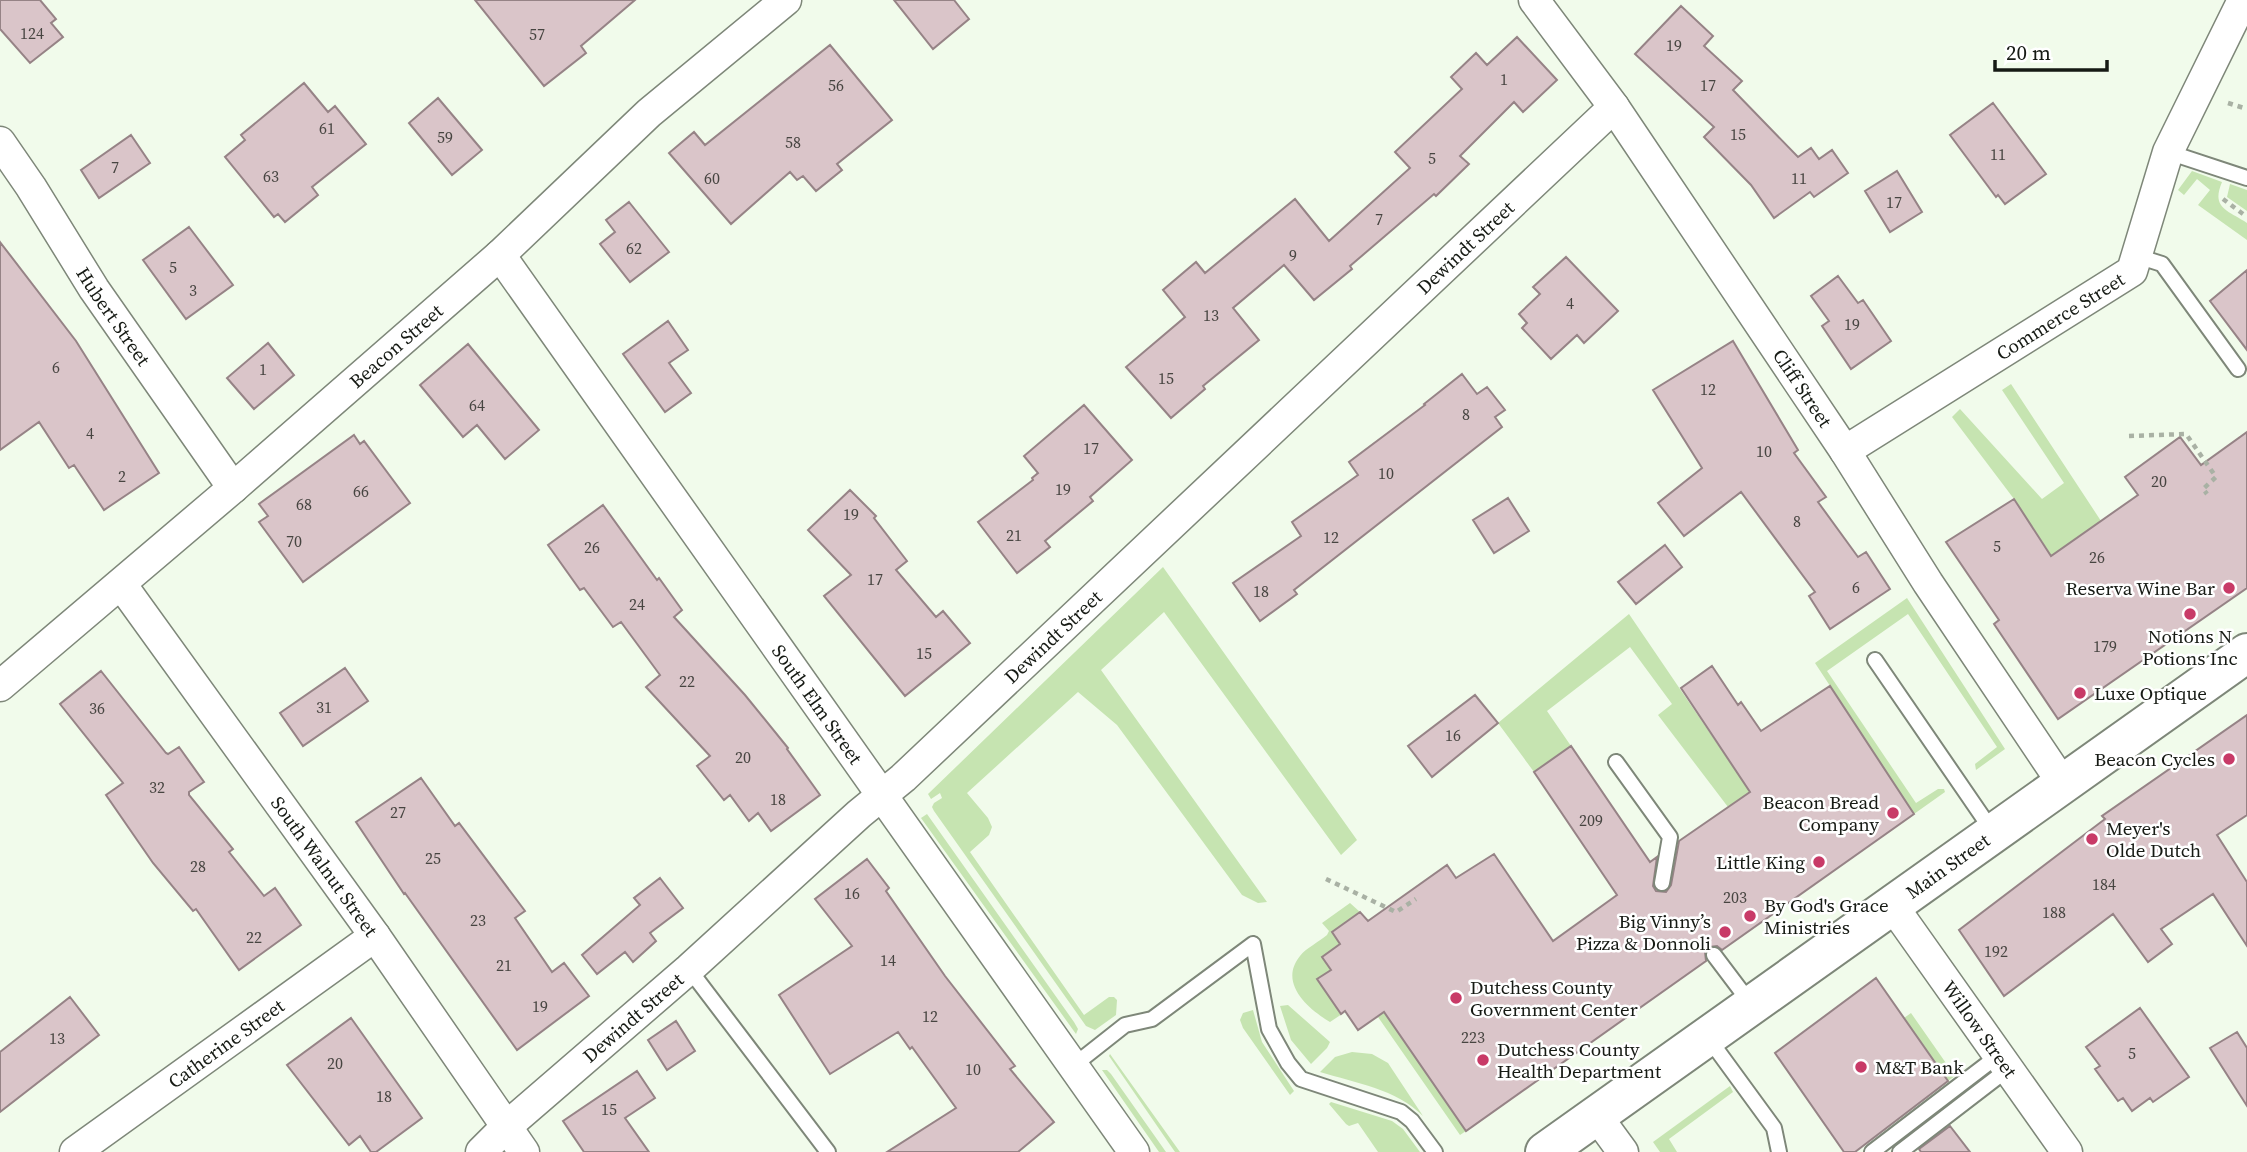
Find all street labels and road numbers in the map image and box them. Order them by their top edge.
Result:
street label: Dewindt Street [1411,194,1520,300]
street label: Hubert Street [70,262,157,372]
street label: Commerce Street [1991,266,2130,366]
street label: Beacon Street [344,297,449,394]
street label: Cliff Street [1767,344,1839,433]
street label: Dewindt Street [998,584,1108,689]
street label: South Elm Street [766,639,869,770]
street label: South Walnut Street [265,791,385,942]
street label: Main Street [1900,827,1995,905]
street label: Dewindt Street [577,966,689,1068]
street label: Willow Street [1936,975,2024,1084]
street label: Catherine Street [163,992,290,1094]

